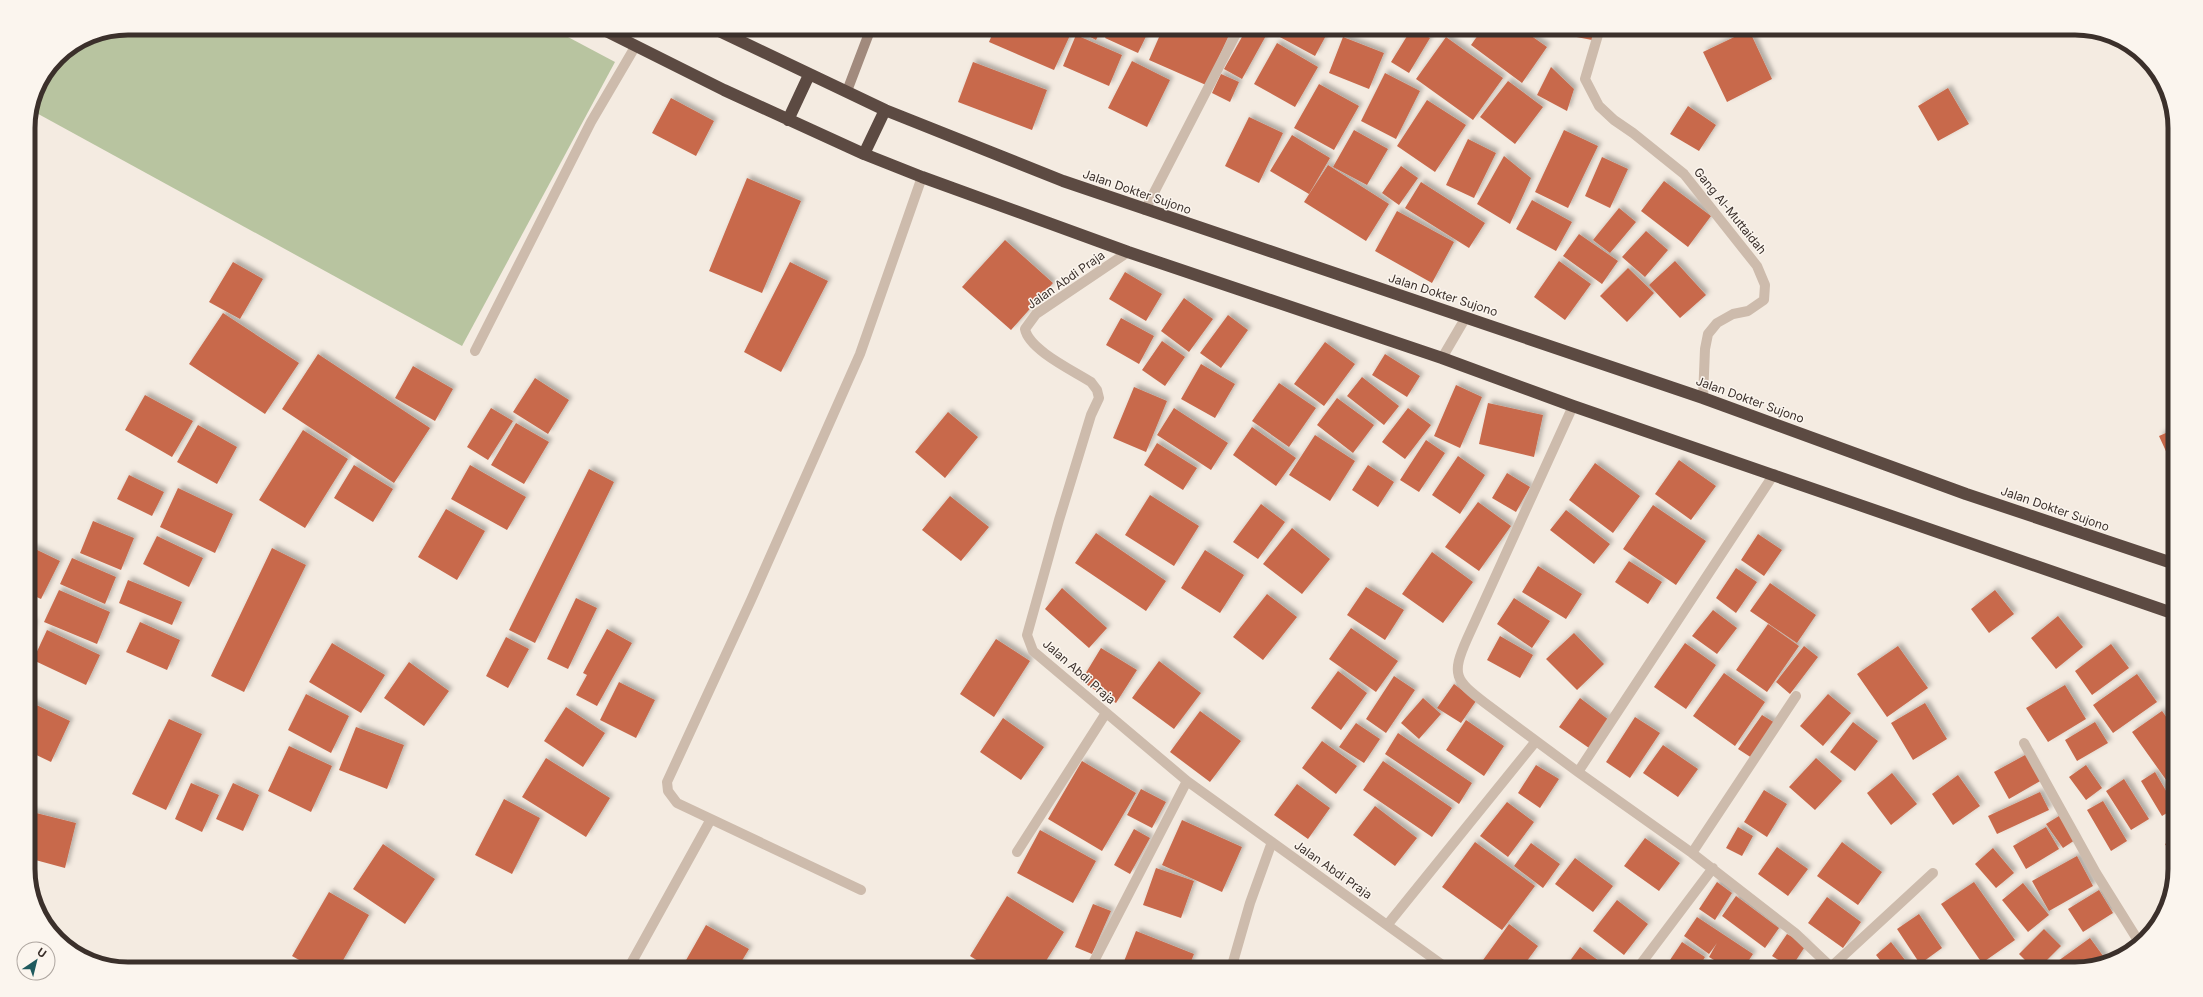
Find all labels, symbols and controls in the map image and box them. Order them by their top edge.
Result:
street label: Gang Al-Muttaidah [1691,165,1770,257]
street label: Jalan Dokter Sujono [1081,166,1194,217]
street label: Jalan Abdi Praja [1024,247,1108,312]
street label: Jalan Dokter Sujono [1387,270,1500,319]
street label: Jalan Dokter Sujono [1694,373,1806,426]
street label: Jalan Dokter Sujono [1999,483,2112,534]
street label: Jalan Abdi Praja [1040,636,1119,707]
street label: Jalan Abdi Praja [1291,837,1375,902]
north arrow [16,941,56,981]
text: U [34,945,49,961]

